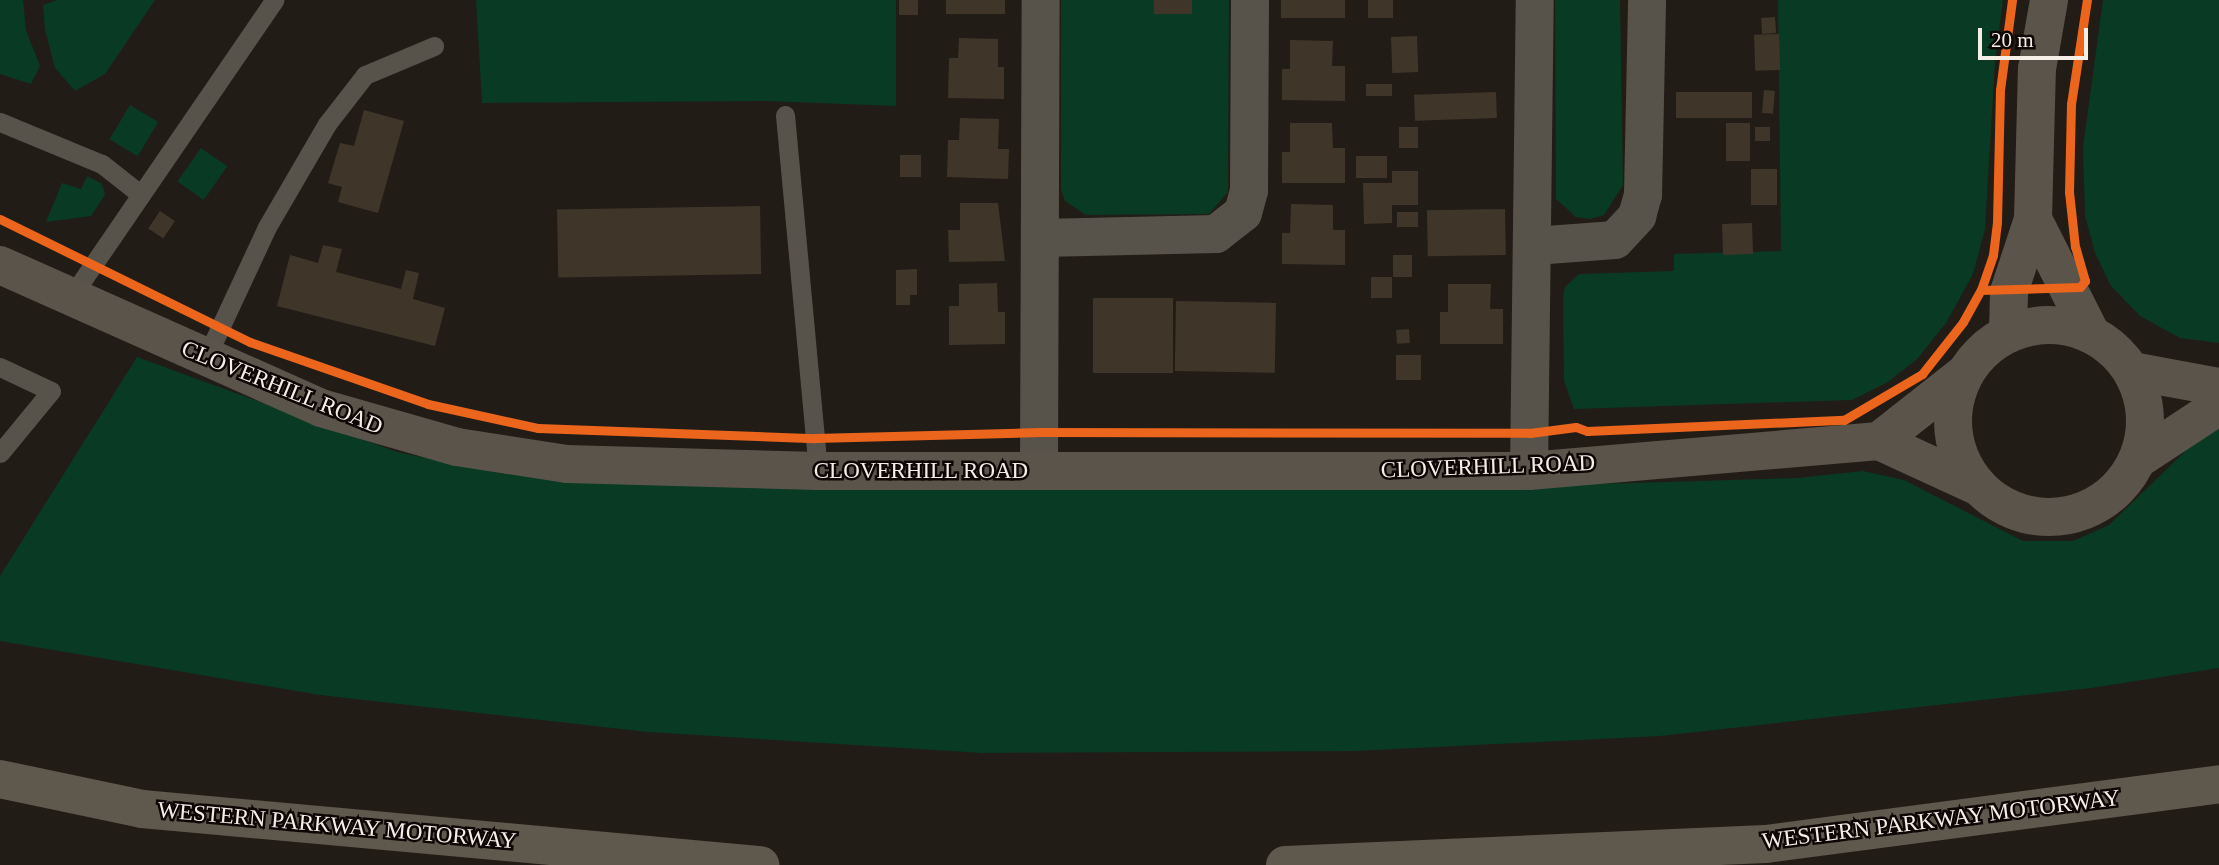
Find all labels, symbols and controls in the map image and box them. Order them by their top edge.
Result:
scale bar [1981,14,2091,58]
text: 20 m [1991,28,2034,52]
street label: CLOVERHILL ROAD [177,335,387,441]
street label: CLOVERHILL ROAD [1380,449,1596,485]
street label: CLOVERHILL ROAD [813,457,1029,485]
street label: WESTERN PARKWAY MOTORWAY [1760,784,2122,856]
street label: WESTERN PARKWAY MOTORWAY [156,797,518,855]

